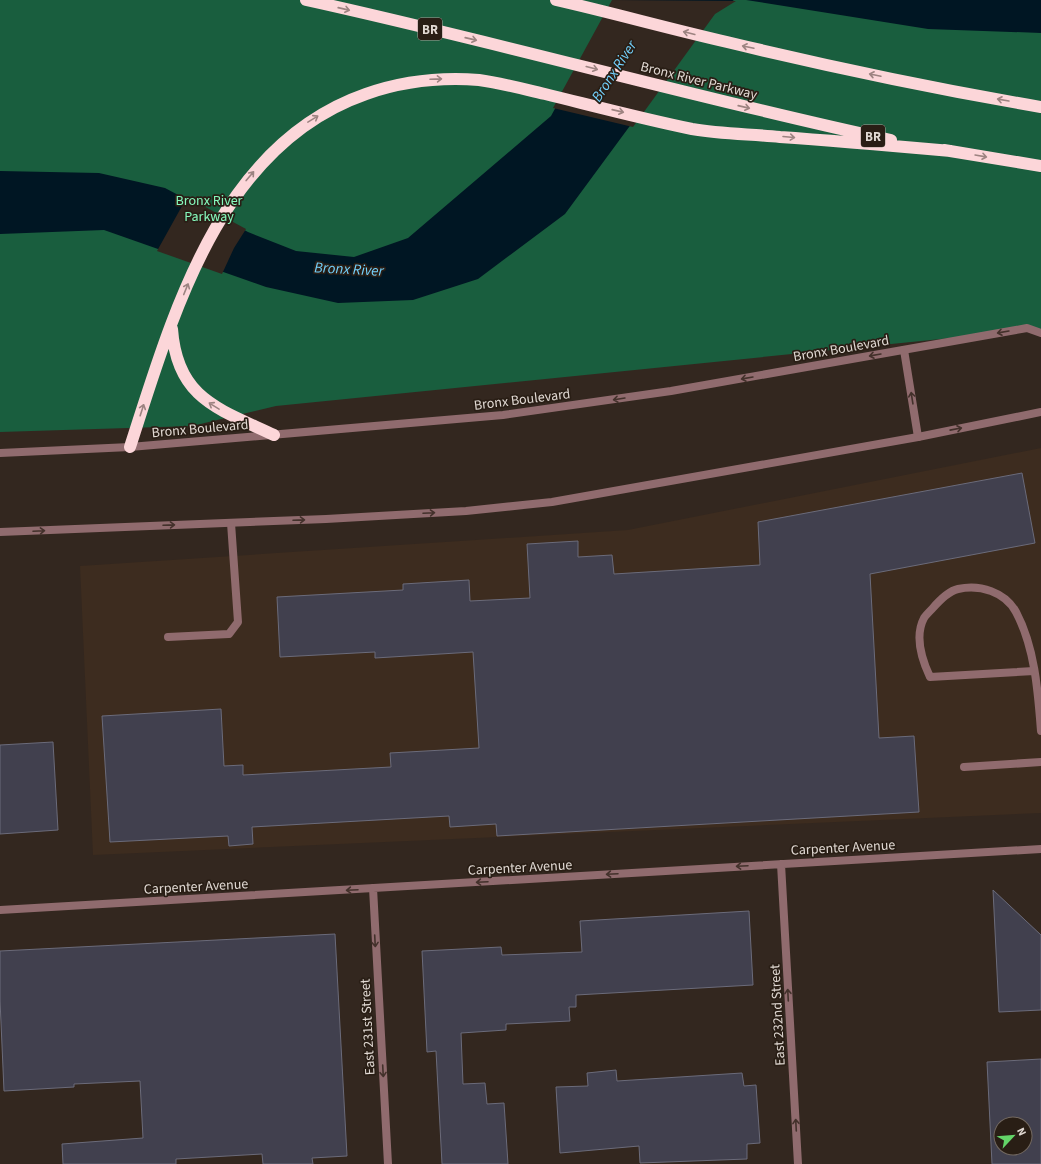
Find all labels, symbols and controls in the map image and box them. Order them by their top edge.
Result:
one-way arrow [337,6,350,13]
road number: BR [418,18,442,40]
one-way arrow [683,28,696,36]
one-way arrow [464,35,477,43]
water label: Bronx River [587,36,643,106]
one-way arrow [742,42,755,50]
street label: Bronx River Parkway [638,57,760,105]
one-way arrow [585,65,598,73]
one-way arrow [869,70,882,78]
one-way arrow [429,76,442,83]
one-way arrow [996,96,1009,104]
one-way arrow [737,104,750,112]
one-way arrow [611,108,624,116]
one-way arrow [307,115,318,123]
road number: BR [861,125,885,147]
one-way arrow [782,134,795,141]
one-way arrow [974,153,987,161]
one-way arrow [246,171,255,182]
park label: Bronx River Parkway [176,191,243,227]
water label: Bronx River [314,257,385,282]
one-way arrow [183,283,191,295]
one-way arrow [997,329,1010,337]
street label: Bronx Boulevard [792,331,891,367]
one-way arrow [869,351,882,359]
one-way arrow [741,374,754,382]
street label: Bronx Boulevard [473,384,572,416]
one-way arrow [908,392,916,405]
one-way arrow [613,395,626,403]
one-way arrow [208,401,220,409]
one-way arrow [139,404,146,417]
street label: Bronx Boulevard [151,415,249,443]
one-way arrow [949,425,962,433]
one-way arrow [422,510,435,517]
one-way arrow [292,517,305,524]
one-way arrow [162,521,175,529]
one-way arrow [32,527,45,534]
street label: Carpenter Avenue [790,835,896,861]
street label: Carpenter Avenue [467,855,573,881]
one-way arrow [736,863,749,870]
one-way arrow [606,871,619,878]
street label: Carpenter Avenue [143,874,249,900]
one-way arrow [476,878,489,885]
one-way arrow [346,886,359,893]
one-way arrow [372,934,379,947]
street label: East 232nd Street [765,963,791,1066]
street label: East 231st Street [355,978,381,1076]
one-way arrow [785,989,792,1002]
one-way arrow [379,1064,386,1077]
north arrow [993,1116,1033,1156]
one-way arrow [793,1119,800,1132]
text: N [1013,1125,1030,1138]

